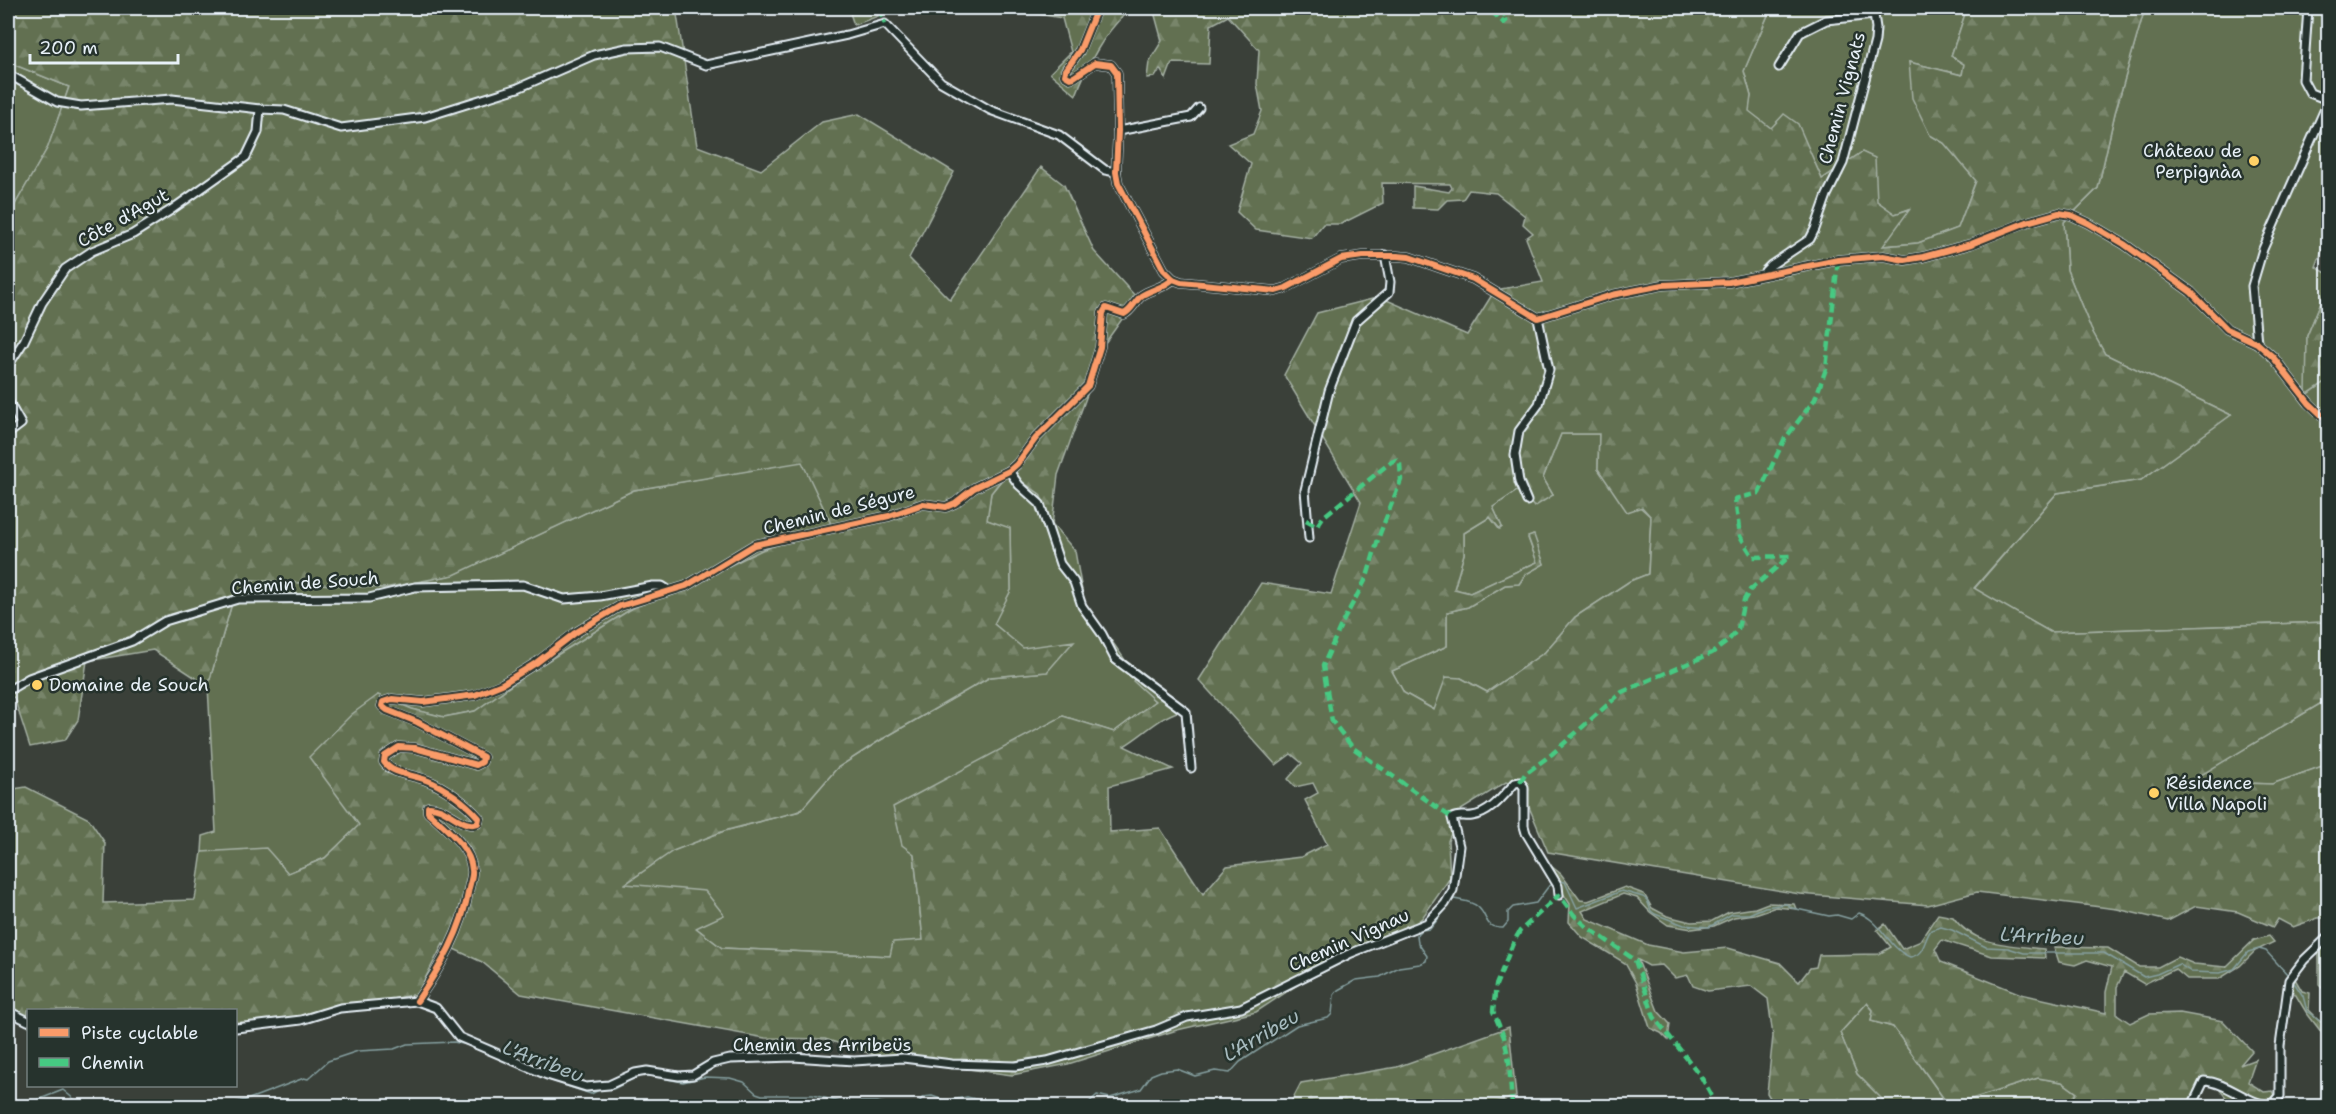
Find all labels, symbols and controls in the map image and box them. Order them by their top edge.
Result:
scale bar [30,27,178,65]
street label: Chemin Vignats [1813,29,1871,167]
text: 200 m [39,36,98,60]
place label: Château de Perpignàa [2143,139,2242,184]
marker: Château de Perpignàa [2247,154,2261,168]
street label: Côte d'Agut [73,183,173,253]
street label: Chemin de Ségure [761,480,917,540]
street label: Chemin de Souch [230,566,380,600]
place label: Domaine de Souch [49,673,209,697]
marker: Domaine de Souch [30,678,44,692]
place label: Résidence Villa Napoli [2166,771,2267,816]
marker: Résidence Villa Napoli [2147,786,2161,800]
street label: Chemin Vignau [1285,903,1413,977]
water label: L'Arribeu [1999,921,2085,951]
water label: L'Arribeu [1218,1003,1304,1067]
legend [27,1009,237,1087]
text: Piste cyclable [81,1021,198,1045]
street label: Chemin des Arribeüs [733,1033,911,1057]
water label: L'Arribeu [499,1034,587,1088]
text: Chemin [81,1051,144,1075]

